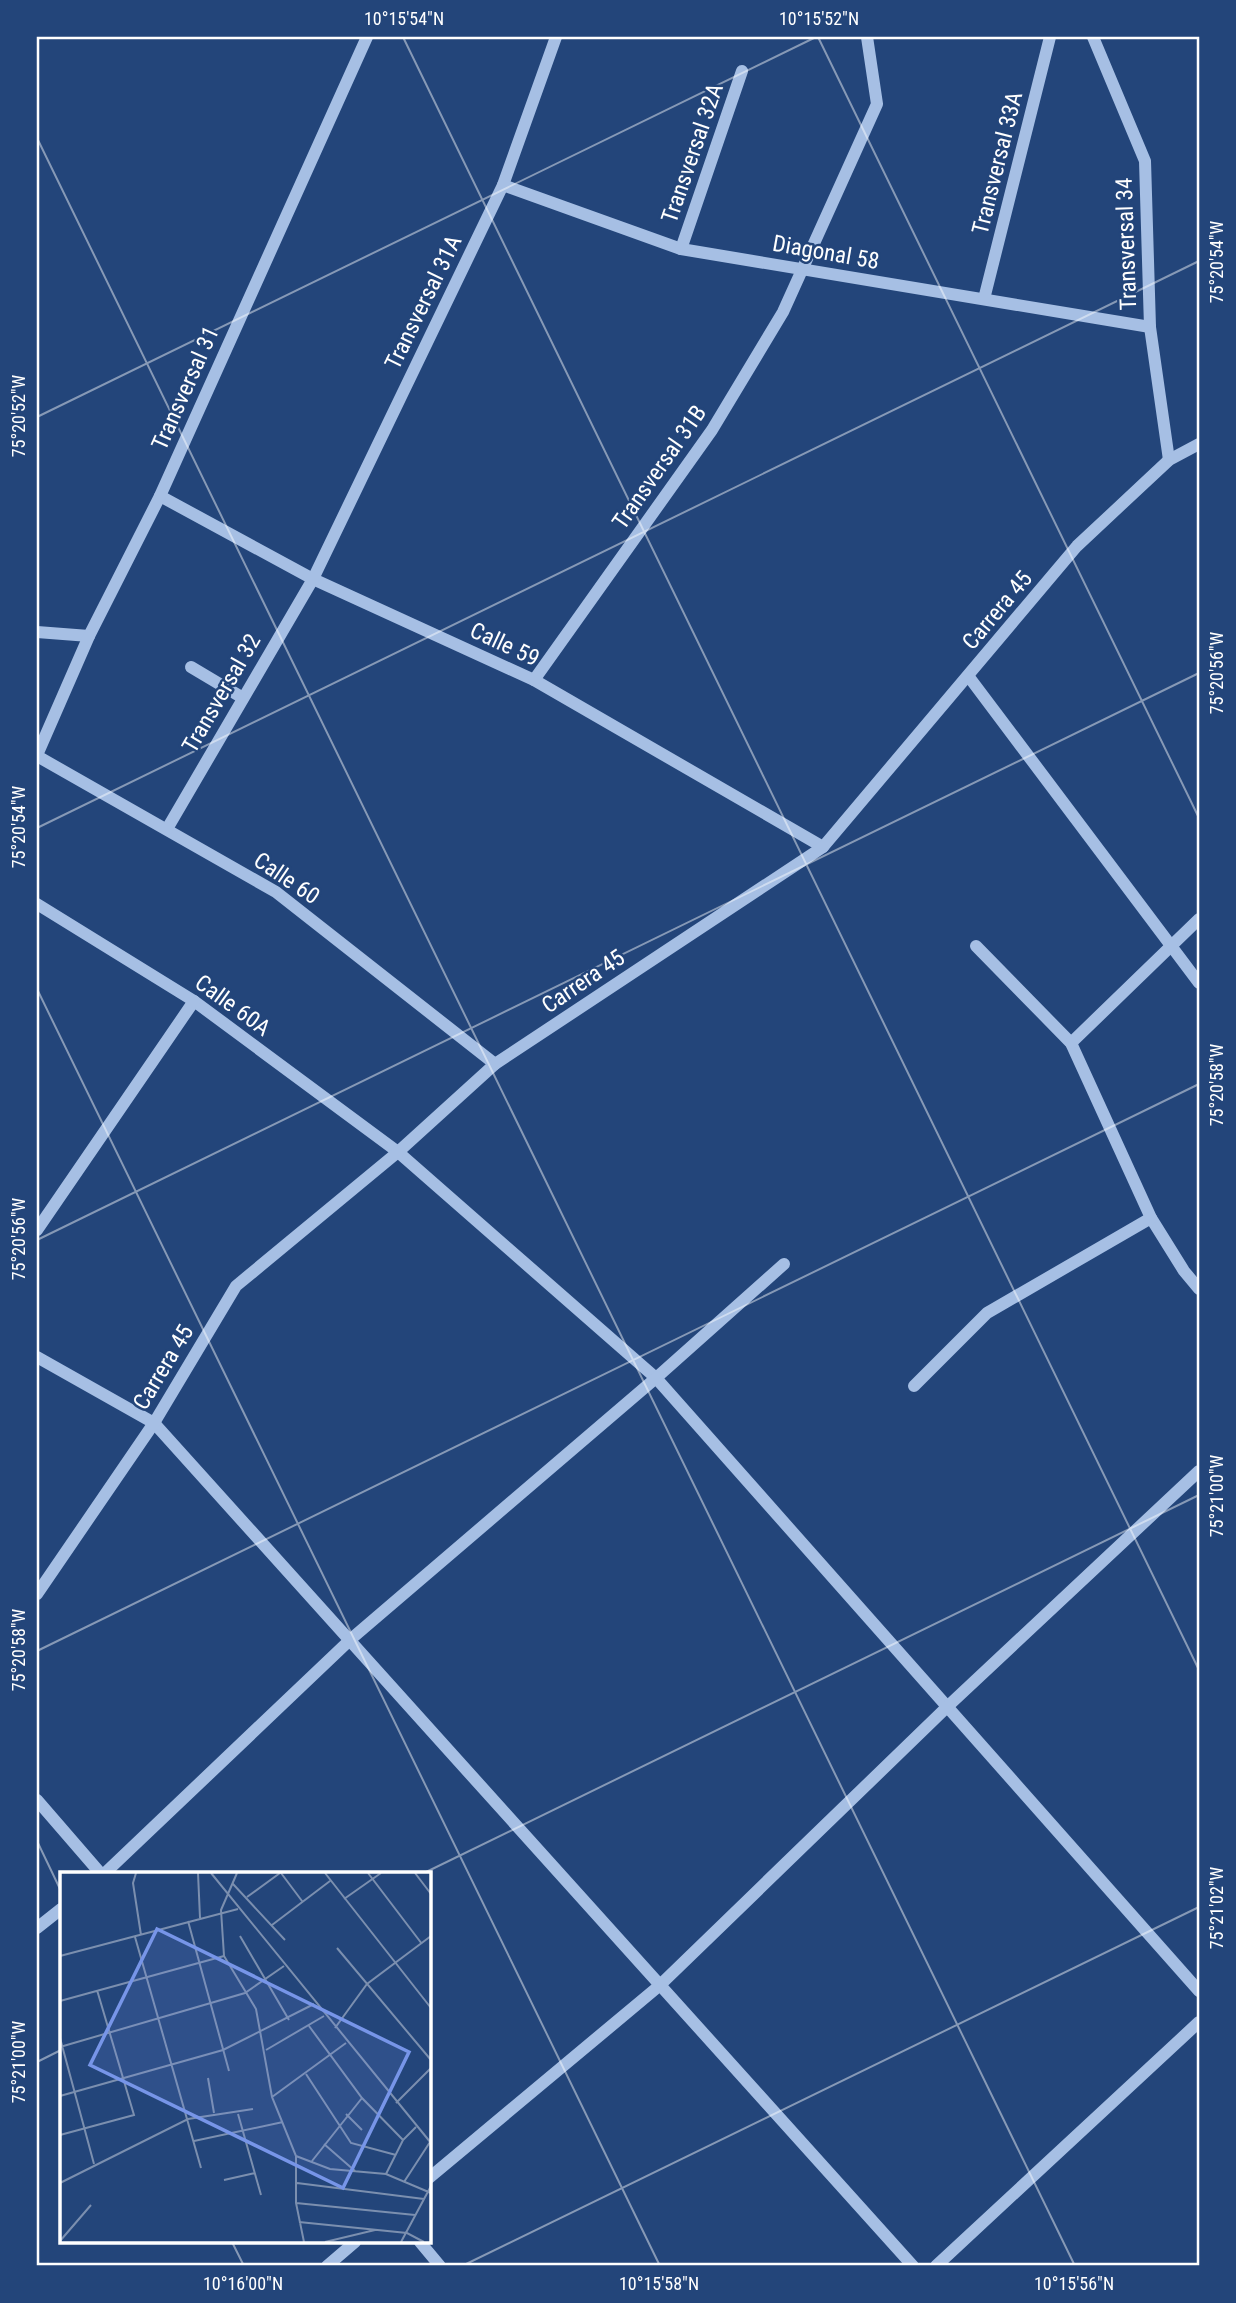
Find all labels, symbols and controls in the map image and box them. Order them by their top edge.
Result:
text: 10°15'54"N [364,8,444,29]
text: 10°15'52"N [779,8,859,29]
street label: Transversal 32A [656,80,729,227]
street label: Transversal 33A [967,89,1028,237]
street label: Transversal 34 [1111,177,1142,311]
text: 75°20'54"W [1206,220,1227,303]
street label: Diagonal 58 [771,230,881,275]
street label: Transversal 31A [379,231,468,374]
street label: Transversal 31 [146,322,225,454]
text: 75°20'52"W [8,374,29,457]
street label: Transversal 31B [607,400,712,534]
street label: Carrera 45 [957,566,1038,655]
street label: Calle 59 [466,617,544,672]
street label: Transversal 32 [177,629,266,757]
text: 75°20'56"W [1206,631,1227,714]
text: 75°20'54"W [8,785,29,868]
street label: Calle 60 [249,847,325,910]
street label: Carrera 45 [537,944,630,1019]
street label: Calle 60A [190,969,276,1042]
text: 75°20'58"W [1206,1043,1227,1126]
text: 75°20'56"W [8,1197,29,1280]
street label: Carrera 45 [128,1320,199,1415]
text: 75°21'00"W [1206,1454,1227,1537]
text: 75°20'58"W [8,1608,29,1691]
text: 75°21'02"W [1206,1866,1227,1949]
inset map [60,1872,430,2244]
text: 75°21'00"W [8,2020,29,2103]
text: 10°16'00"N [203,2273,283,2294]
text: 10°15'58"N [619,2273,699,2294]
text: 10°15'56"N [1034,2273,1114,2294]

